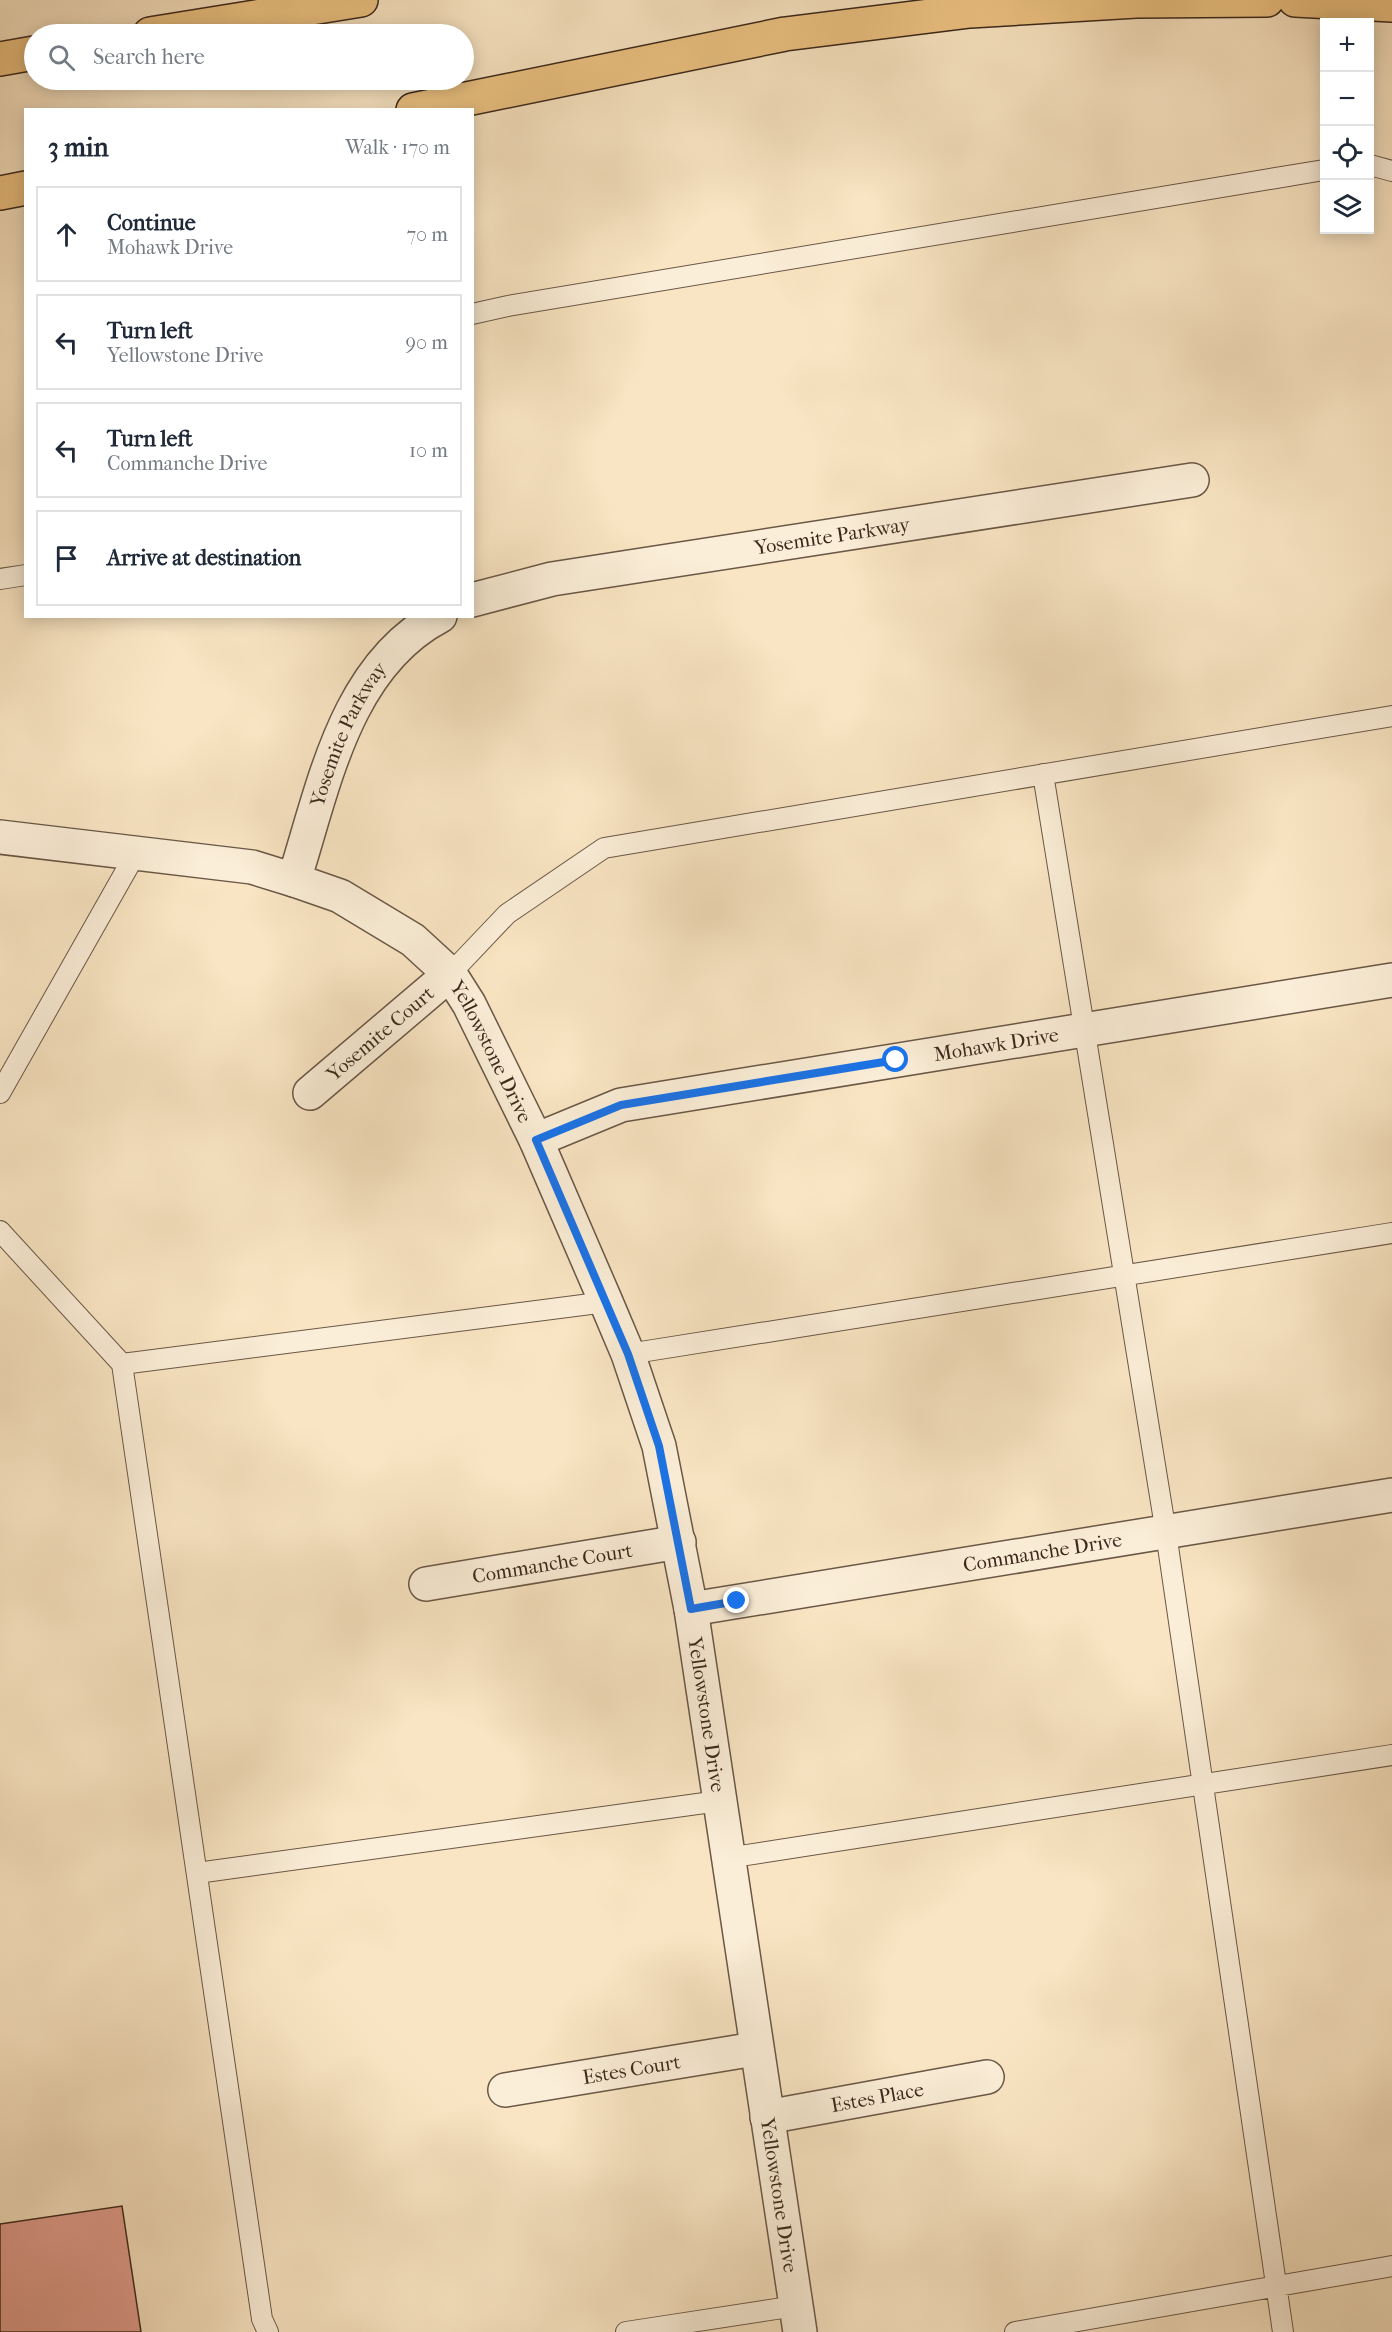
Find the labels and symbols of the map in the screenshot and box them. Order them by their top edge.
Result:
street label: Yosemite Parkway [752,513,913,560]
street label: Yosemite Parkway [305,656,392,810]
street label: Yellowstone Drive [445,976,537,1127]
street label: Yosemite Court [321,982,439,1086]
street label: Mohawk Drive [932,1023,1061,1066]
route start [882,1046,908,1072]
street label: Commanche Drive [961,1528,1124,1577]
street label: Commanche Court [470,1539,634,1588]
route end [723,1587,749,1613]
street label: Yellowstone Drive [683,1635,729,1794]
street label: Estes Court [581,2050,682,2089]
street label: Estes Place [829,2078,926,2117]
street label: Yellowstone Drive [756,2115,802,2274]

